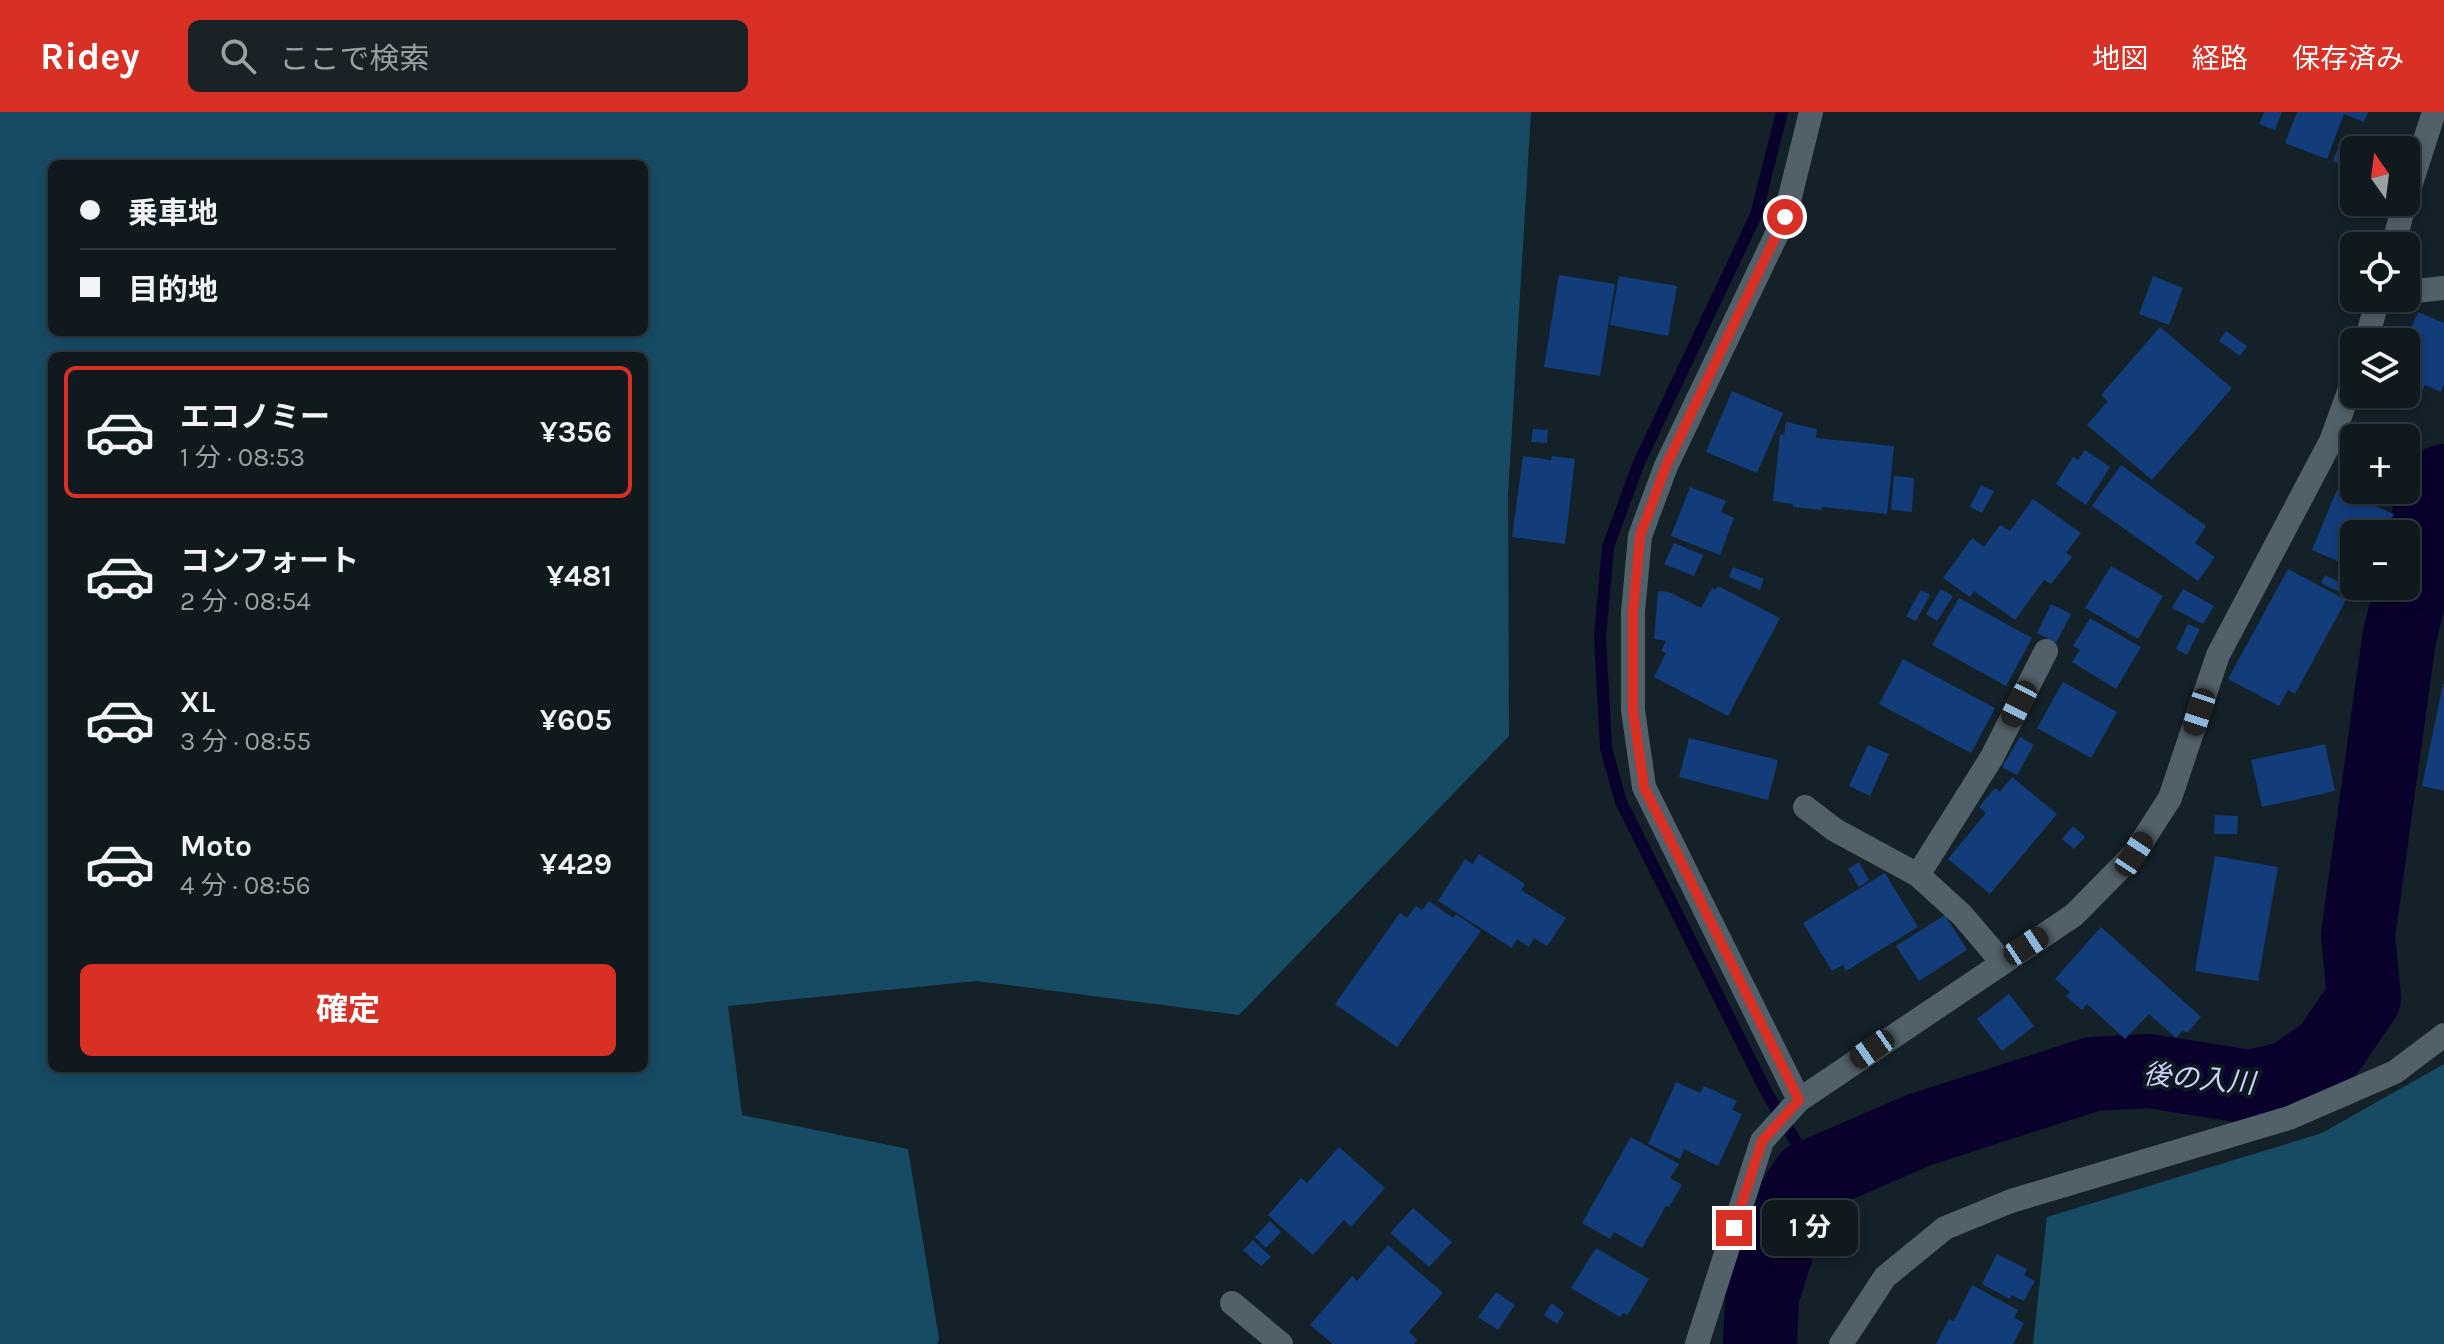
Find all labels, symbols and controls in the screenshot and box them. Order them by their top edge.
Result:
search box [188,20,748,92]
text: Ridey [40,34,140,79]
icon: search [216,34,260,78]
text: ここで検索 [280,41,430,77]
text: 地図 [2092,42,2148,75]
text: 経路 [2192,42,2248,75]
text: 保存済み [2292,42,2404,75]
north arrow [2340,136,2420,216]
map controls [2340,136,2420,600]
text: 乗車地 [128,195,218,231]
route start [1767,199,1803,235]
button: locate [2340,232,2420,312]
text: 目的地 [128,272,218,308]
button: layers [2340,328,2420,408]
icon: car [84,396,156,468]
text: エコノミー [180,399,330,435]
text: ¥356 [540,414,612,450]
button: + [2340,424,2420,504]
text: 1 分 · 08:53 [180,442,305,473]
button: − [2340,520,2420,600]
icon: car [84,540,156,612]
text: コンフォート [180,543,359,579]
text: ¥481 [546,558,612,594]
text: 2 分 · 08:54 [180,586,311,617]
car [1997,677,2041,731]
icon: car [84,684,156,756]
text: XL [180,684,215,720]
car [2180,685,2218,739]
text: ¥605 [540,702,612,738]
text: 3 分 · 08:55 [180,726,311,757]
car [2111,827,2157,881]
icon: car [84,828,156,900]
text: Moto [180,828,252,864]
text: ¥429 [540,846,612,882]
text: 4 分 · 08:56 [180,870,311,901]
car [1999,923,2053,969]
button: 確定 [80,964,616,1056]
car [1845,1025,1899,1073]
water label: 後の入川 [2142,1057,2259,1100]
callout: 1 分 [1762,1200,1858,1256]
route end [1716,1210,1752,1246]
text: 1 分 [1789,1212,1831,1243]

